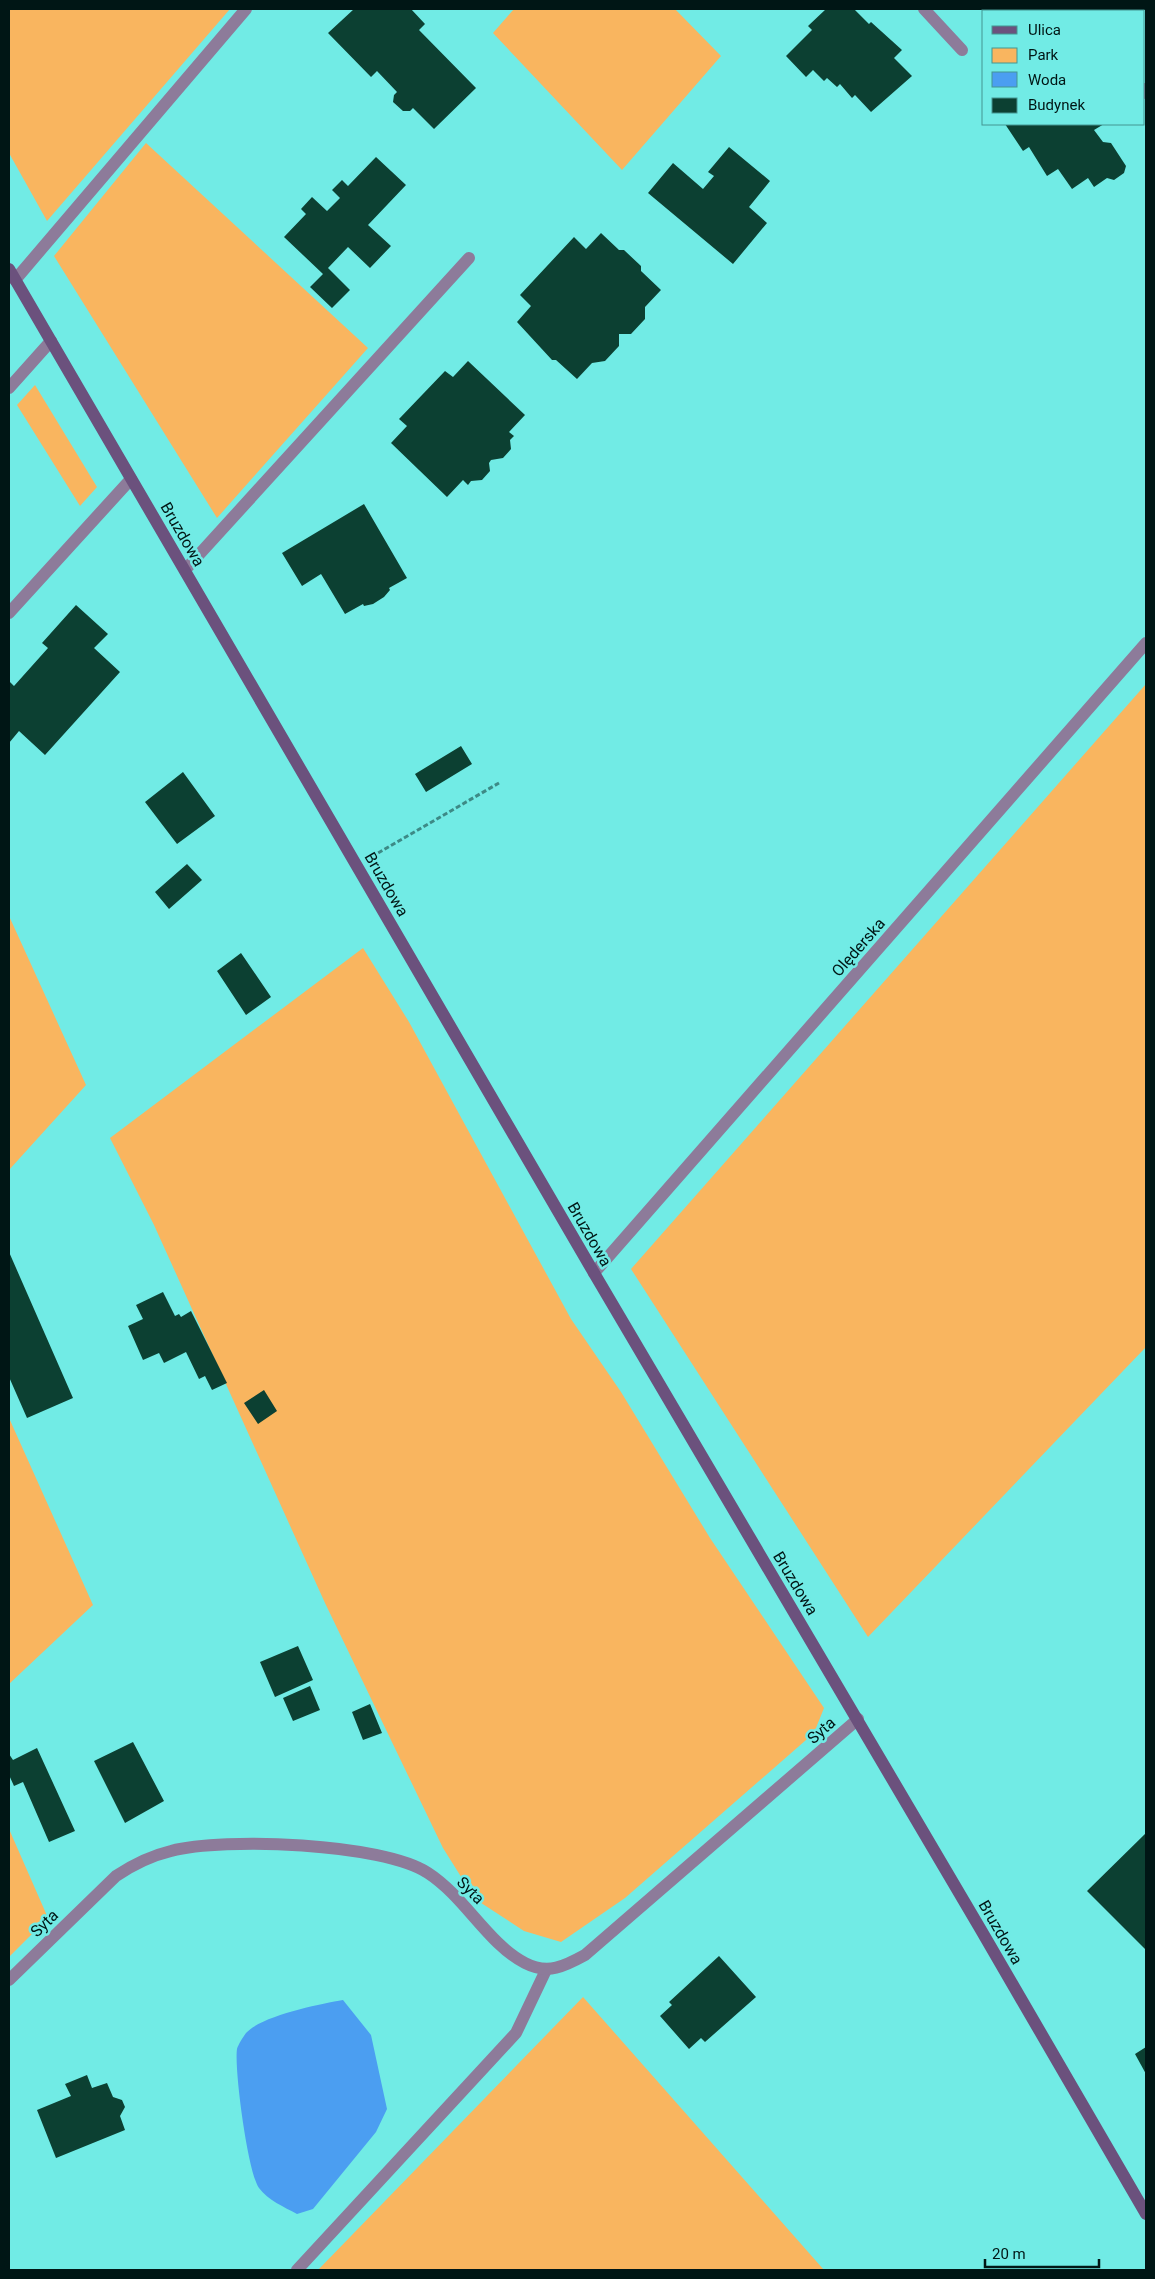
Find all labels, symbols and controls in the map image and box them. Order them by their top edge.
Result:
legend [982,10,1145,125]
text: Ulica [1028,21,1061,39]
text: Park [1028,46,1059,64]
text: Woda [1028,71,1066,89]
text: Budynek [1028,96,1085,114]
street label: Bruzdowa [157,499,209,570]
street label: Bruzdowa [361,849,413,920]
street label: Olęderska [828,914,889,981]
street label: Bruzdowa [564,1199,616,1270]
street label: Bruzdowa [769,1548,822,1619]
street label: Syta [803,1713,839,1748]
street label: Syta [453,1873,488,1908]
street label: Bruzdowa [975,1897,1027,1968]
street label: Syta [27,1906,62,1941]
scale bar [985,2236,1099,2268]
text: 20 m [992,2245,1026,2263]

